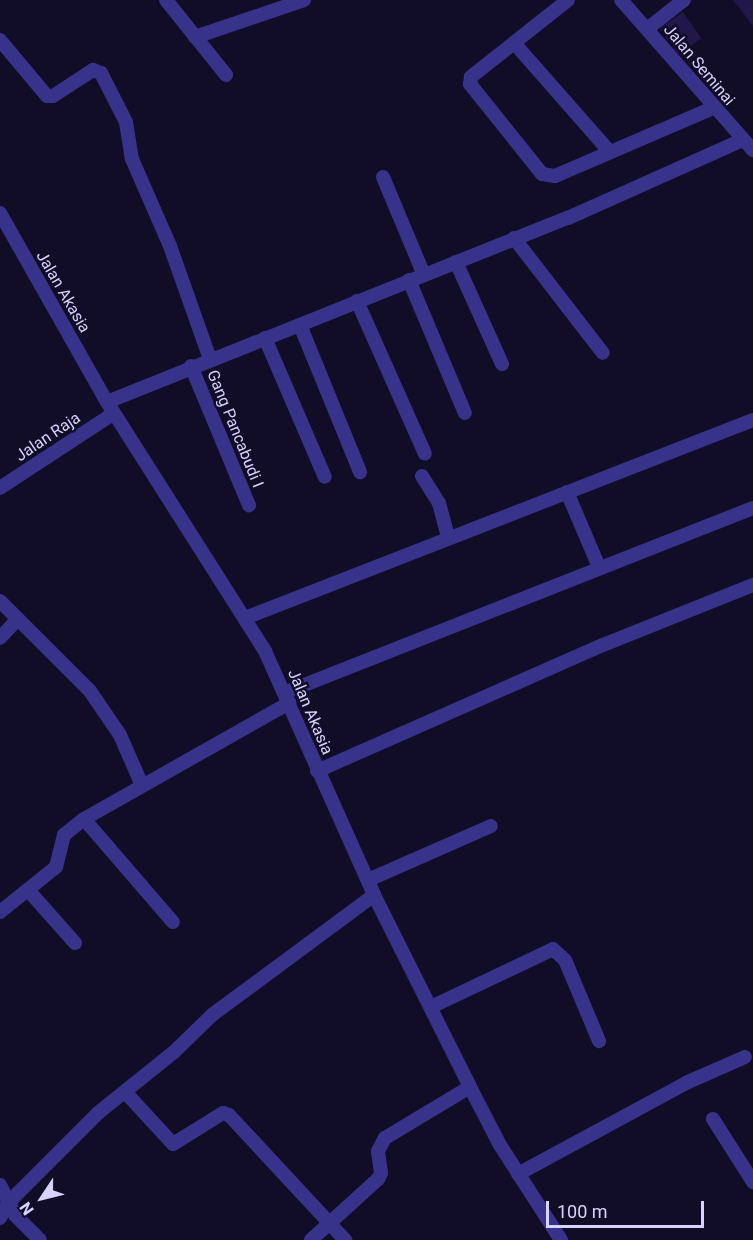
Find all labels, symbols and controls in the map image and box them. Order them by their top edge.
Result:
street label: Jalan Seminai [659,20,739,110]
street label: Jalan Akasia [32,248,94,336]
street label: Gang Pancabudi I [203,367,267,491]
street label: Jalan Raja [12,408,84,466]
street label: Jalan Akasia [283,666,337,758]
north arrow [12,1168,72,1228]
scale bar [549,1189,706,1227]
text: N [16,1199,38,1219]
text: 100 m [557,1201,608,1222]

